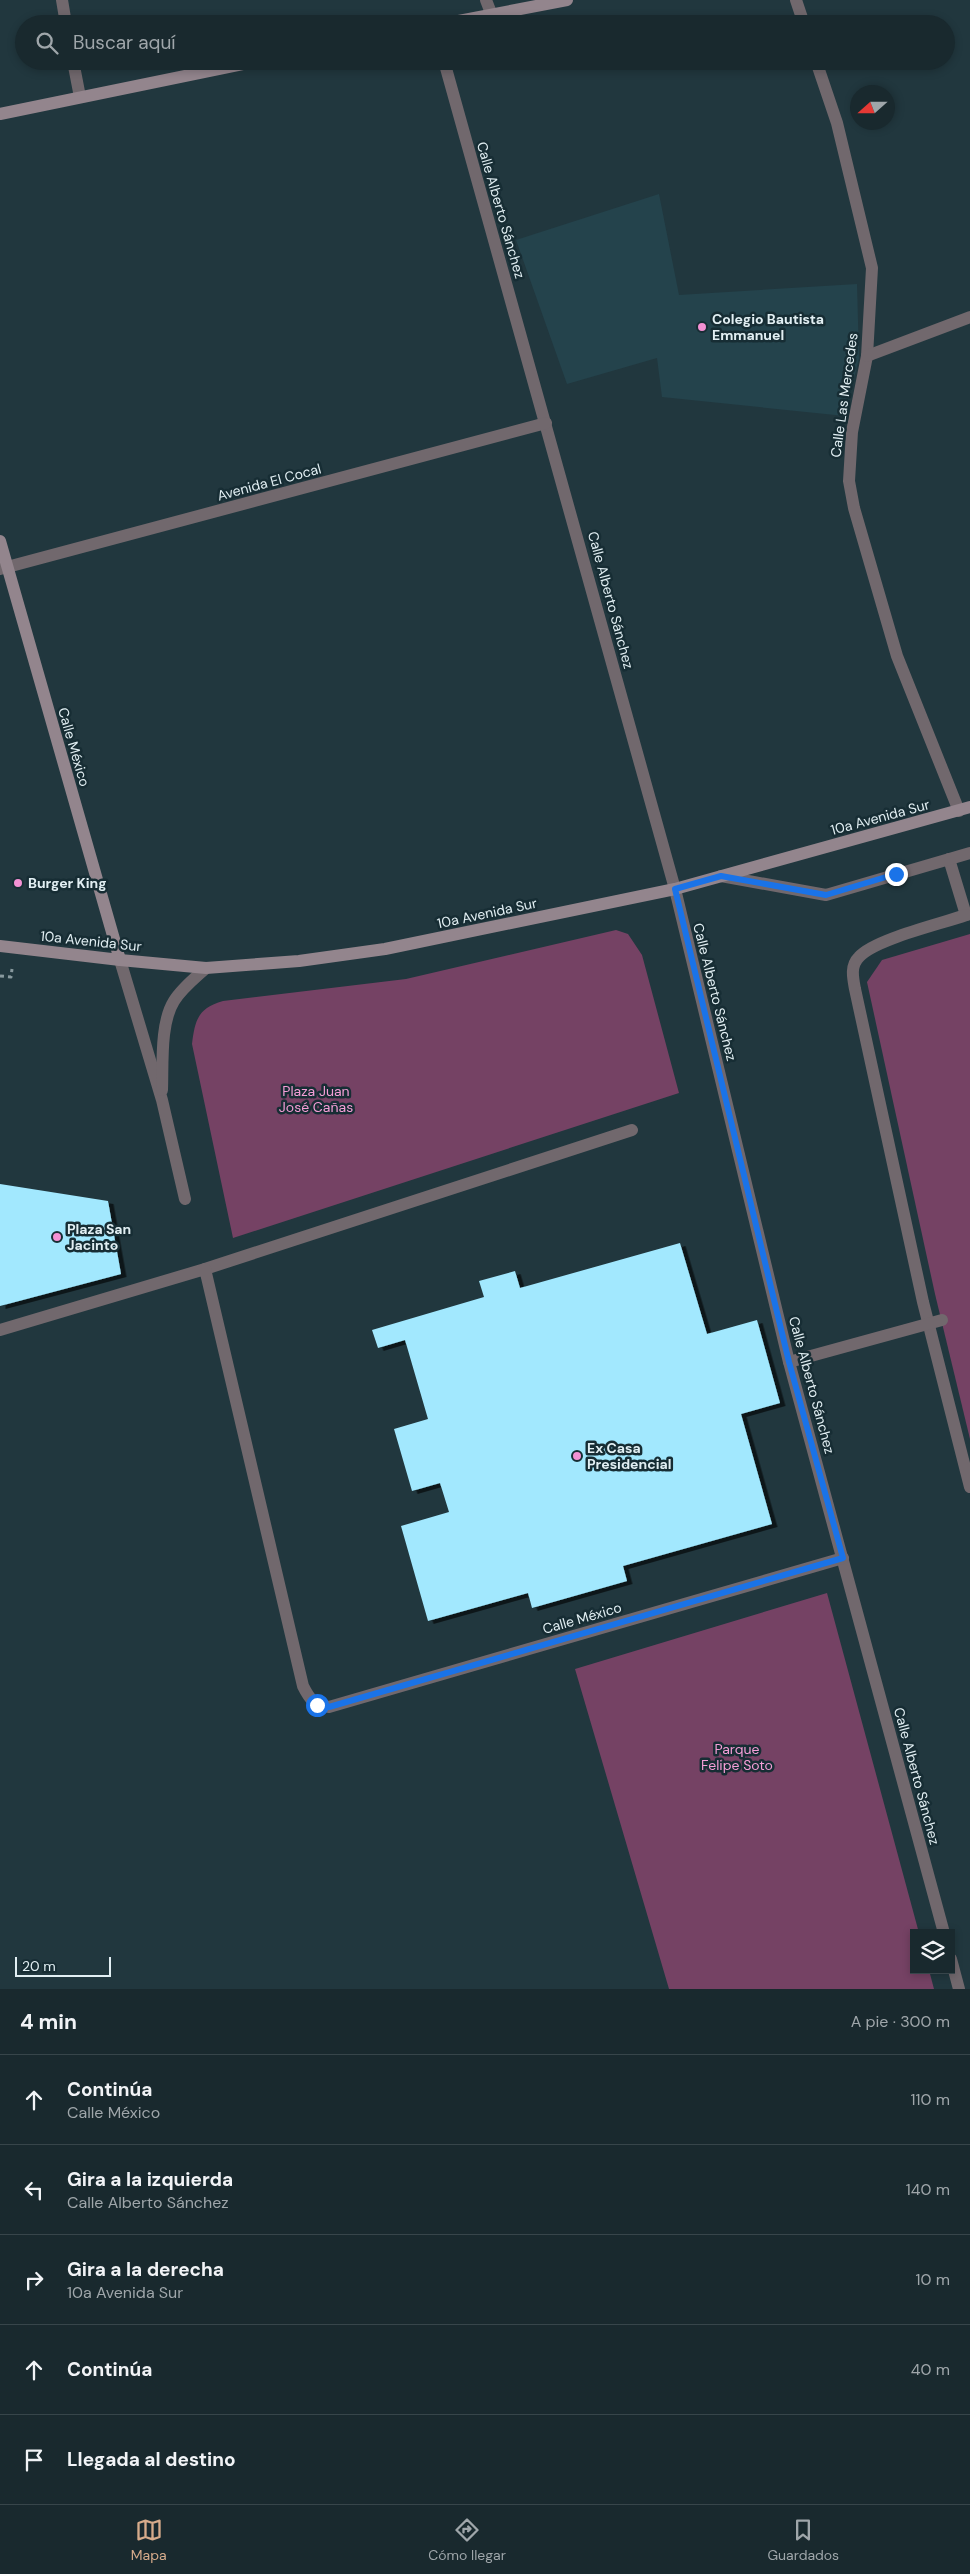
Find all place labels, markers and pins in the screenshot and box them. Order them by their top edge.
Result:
place label: Colegio Bautista Emmanuel [712,310,824,344]
marker: Colegio Bautista Emmanuel [696,321,708,333]
place label: Burger King [28,874,107,892]
marker: Burger King [12,877,24,889]
place label: Plaza San Jacinto [67,1220,131,1254]
marker: Plaza San Jacinto [51,1231,63,1243]
place label: Ex Casa Presidencial [587,1439,671,1473]
marker: Ex Casa Presidencial [571,1450,583,1462]

